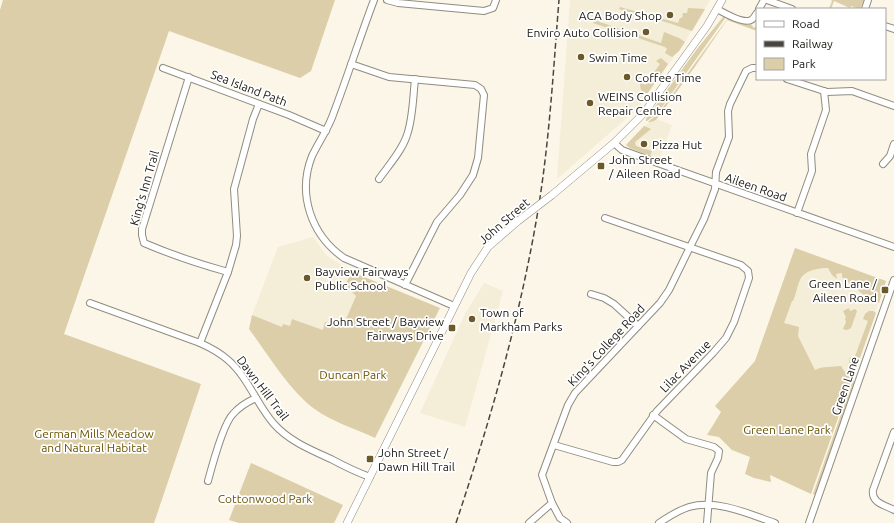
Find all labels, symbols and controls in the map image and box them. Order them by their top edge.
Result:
legend [756,8,886,80]
place label: ACA Body Shop [579,9,662,22]
marker: ACA Body Shop [665,10,675,20]
text: Road [792,17,820,30]
place label: Enviro Auto Collision [527,26,638,39]
marker: Enviro Auto Collision [641,27,651,37]
text: Railway [792,37,833,50]
place label: Swim Time [589,51,647,64]
marker: Swim Time [576,52,586,62]
text: Park [792,57,816,70]
street label: Sea Island Path [209,67,289,109]
place label: Coffee Time [635,71,701,84]
marker: Coffee Time [622,72,632,82]
place label: WEINS Collision Repair Centre [598,90,682,117]
marker: WEINS Collision Repair Centre [585,98,595,108]
place label: Pizza Hut [652,138,702,151]
marker: Pizza Hut [639,139,649,149]
street label: King's Inn Trail [127,149,161,227]
place label: John Street / Aileen Road [608,153,681,180]
marker: John Street / Aileen Road [596,161,606,171]
street label: Aileen Road [723,170,789,204]
street label: John Street [476,195,532,247]
place label: Bayview Fairways Public School [315,265,408,292]
marker: Bayview Fairways Public School [302,273,312,283]
place label: Green Lane / Aileen Road [809,277,878,304]
marker: Green Lane / Aileen Road [880,285,890,295]
street label: King's College Road [565,302,647,388]
place label: Town of Markham Parks [480,306,562,333]
marker: Town of Markham Parks [467,314,477,324]
place label: John Street / Bayview Fairways Drive [327,315,445,342]
marker: John Street / Bayview Fairways Drive [447,323,457,333]
street label: Lilac Avenue [657,337,713,395]
street label: Dawn Hill Trail [235,353,291,423]
street label: Green Lane [829,355,861,417]
park label: Duncan Park [319,368,387,381]
park label: Green Lane Park [743,423,831,436]
park label: German Mills Meadow and Natural Habitat [34,427,154,454]
place label: John Street / Dawn Hill Trail [378,446,455,473]
marker: John Street / Dawn Hill Trail [365,454,375,464]
park label: Cottonwood Park [218,492,312,505]

